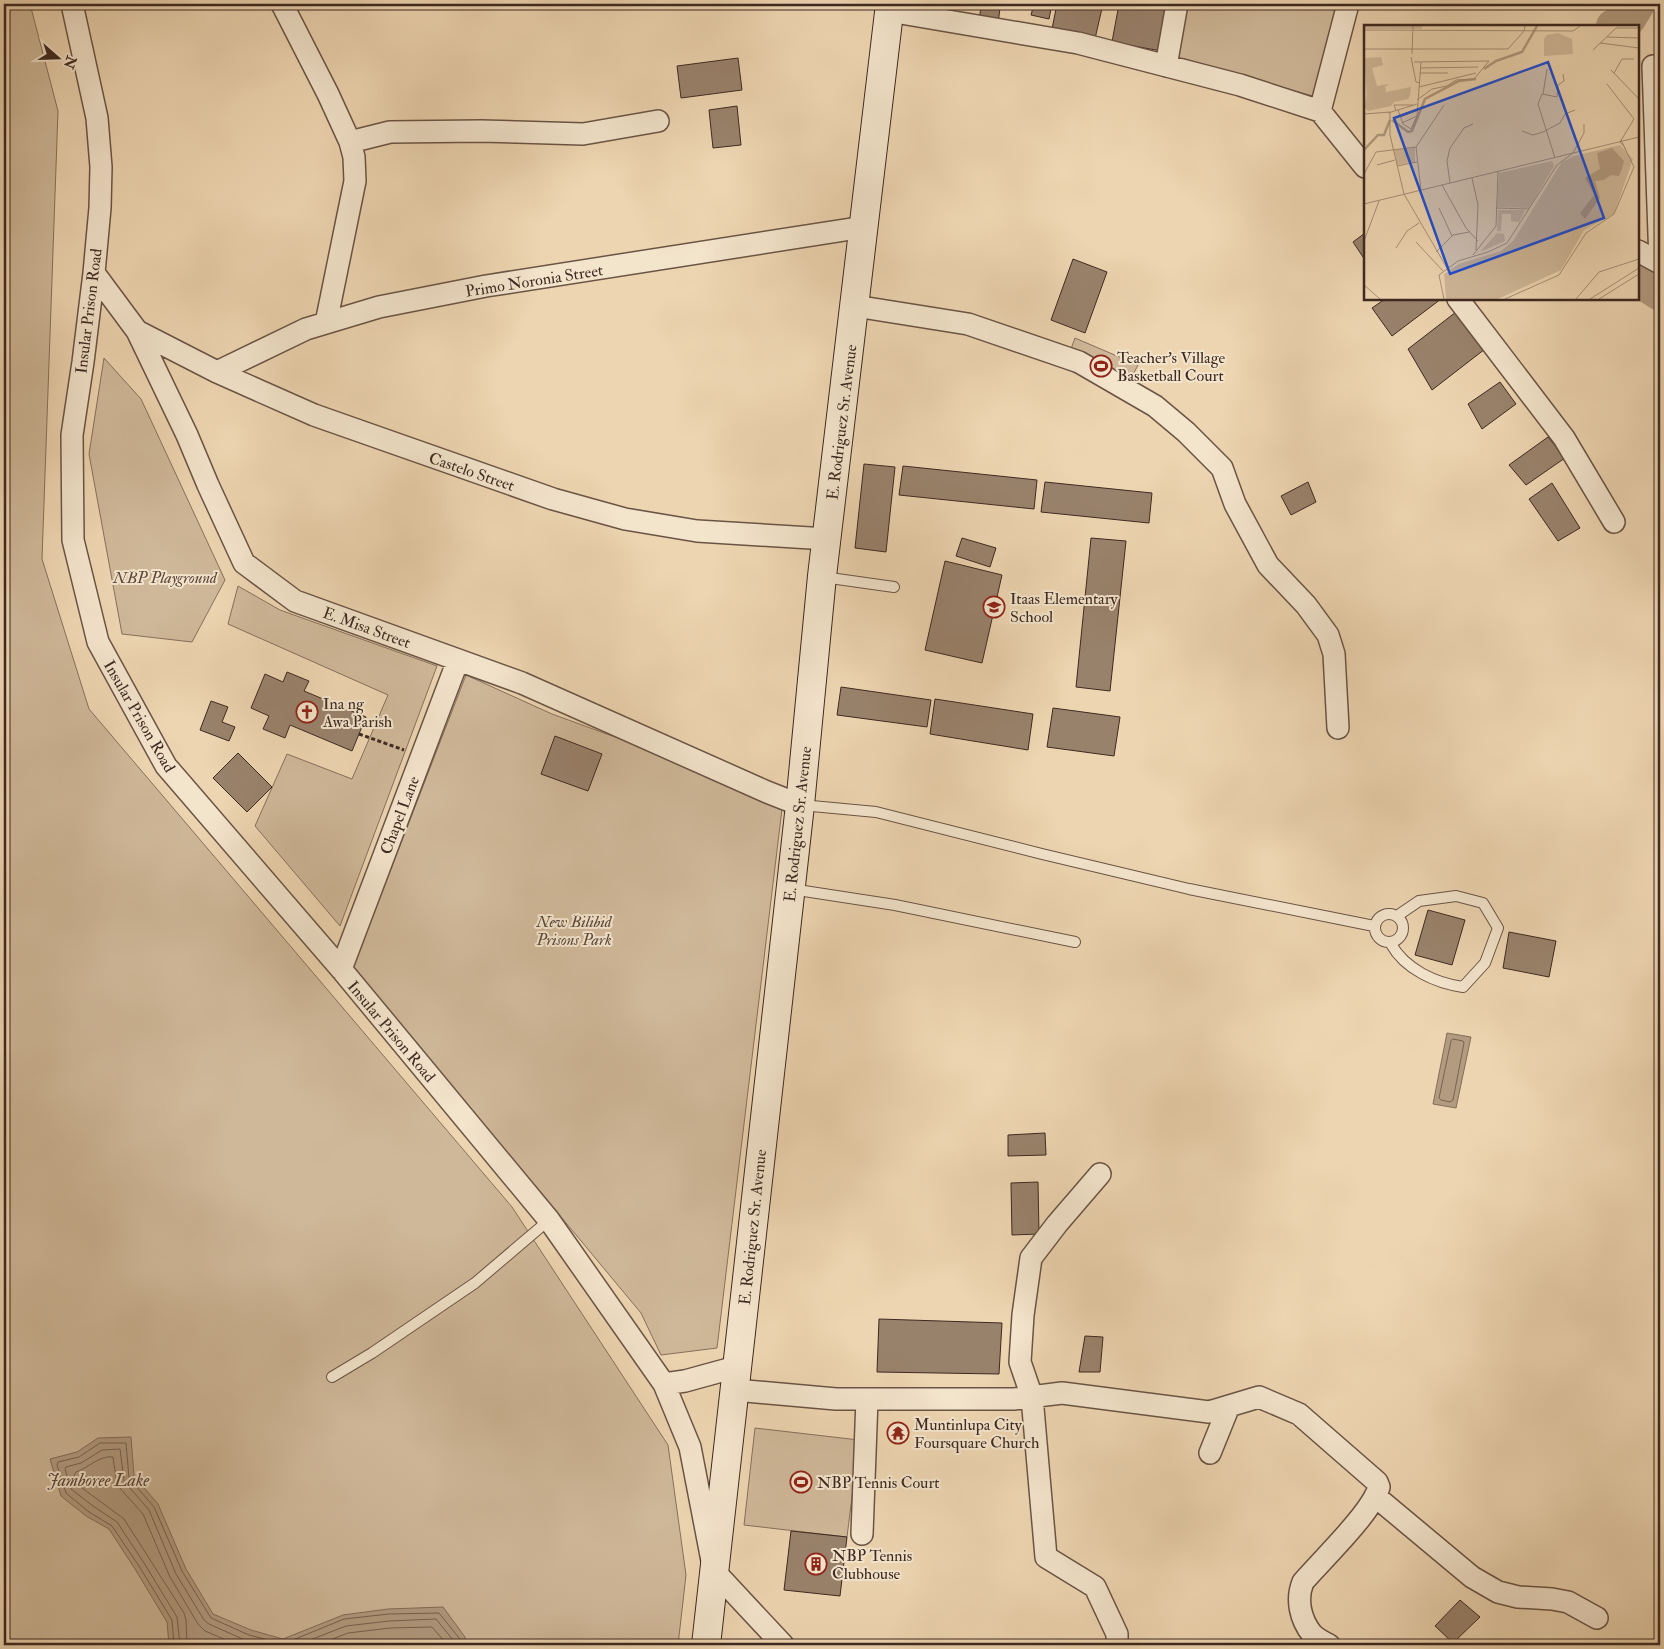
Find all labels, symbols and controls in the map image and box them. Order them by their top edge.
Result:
inset map [1364,25,1639,300]
north arrow [32,32,82,82]
text: N [59,53,80,72]
street label: Insular Prison Road [71,247,107,375]
street label: Primo Noronia Street [464,260,604,302]
street label: E. Rodriguez Sr. Avenue [823,343,861,501]
place label: Teacher's Village Basketball Court [1117,348,1226,386]
sports icon: Teacher's Village Basketball Court [1089,354,1113,378]
street label: Castelo Street [426,448,517,496]
park label: NBP Playground [112,568,218,588]
place label: Itaas Elementary School [1010,589,1119,627]
school or university icon: Itaas Elementary School [982,595,1006,619]
street label: E. Misa Street [320,603,413,653]
street label: Insular Prison Road [99,657,179,776]
place label: Ina ng Awa Parish [322,694,393,732]
church icon: Ina ng Awa Parish [295,700,319,724]
street label: E. Rodriguez Sr. Avenue [780,745,816,903]
street label: Chapel Lane [376,773,425,858]
park label: New Bilibid Prisons Park [535,912,613,950]
street label: Insular Prison Road [343,977,440,1086]
street label: E. Rodriguez Sr. Avenue [735,1148,771,1306]
place label: Muntinlupa City Foursquare Church [914,1415,1040,1453]
temple icon: Muntinlupa City Foursquare Church [886,1421,910,1445]
water label: Jamboree Lake [47,1469,150,1492]
sports icon: NBP Tennis Court [789,1470,813,1494]
place label: NBP Tennis Court [817,1473,940,1493]
place label: NBP Tennis Clubhouse [832,1546,912,1584]
building icon: NBP Tennis Clubhouse [804,1552,828,1576]

